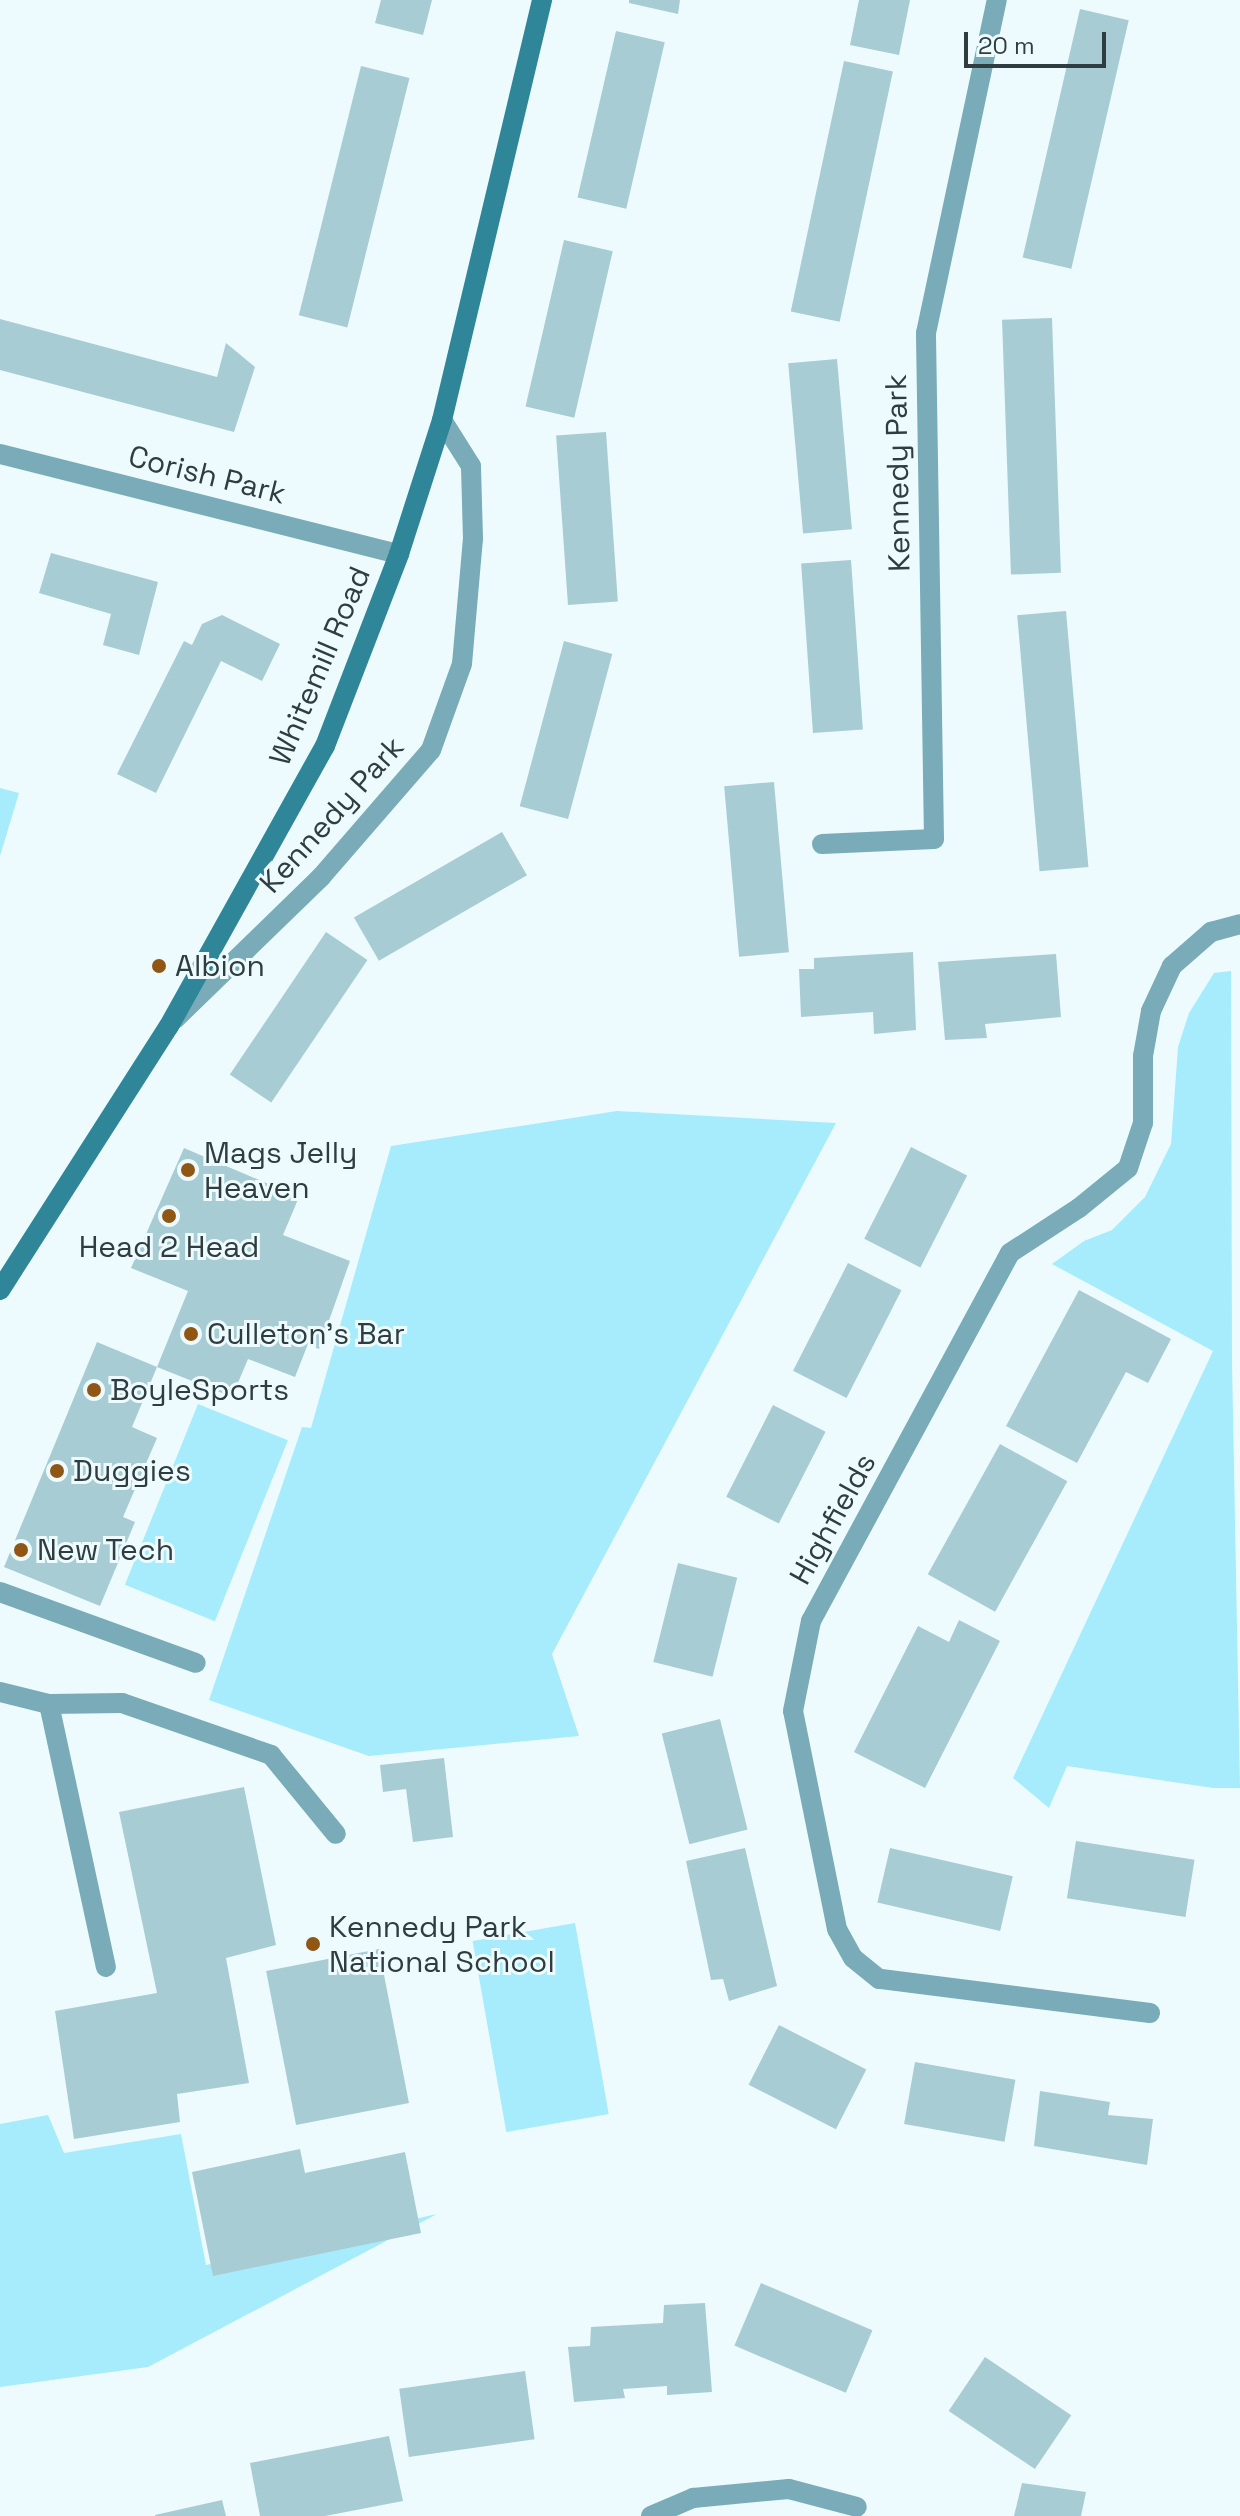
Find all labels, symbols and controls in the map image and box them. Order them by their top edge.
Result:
scale bar [968,16,1110,66]
text: 20 m [978,30,1035,61]
street label: Kennedy Park [878,374,918,572]
street label: Corish Park [125,438,289,512]
street label: Whitemill Road [262,561,378,771]
street label: Kennedy Park [252,729,412,901]
place label: Albion [175,948,265,984]
marker: Albion [150,957,168,975]
place label: Mags Jelly Heaven [204,1135,357,1206]
marker: Mags Jelly Heaven [179,1161,197,1179]
marker: Head 2 Head [160,1207,178,1225]
place label: Head 2 Head [79,1229,259,1265]
place label: Culleton's Bar [207,1316,405,1352]
marker: Culleton's Bar [182,1325,200,1343]
place label: BoyleSports [110,1372,289,1408]
marker: BoyleSports [85,1381,103,1399]
street label: Highfields [782,1447,884,1591]
place label: Duggies [73,1453,191,1489]
marker: Duggies [48,1462,66,1480]
place label: New Tech [37,1532,175,1568]
marker: New Tech [12,1541,30,1559]
place label: Kennedy Park National School [329,1909,555,1980]
marker: Kennedy Park National School [304,1935,322,1953]

